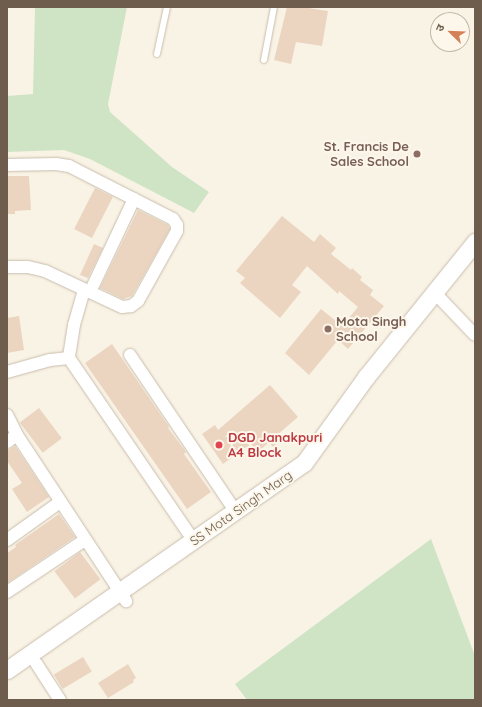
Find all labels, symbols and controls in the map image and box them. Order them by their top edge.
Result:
north arrow [430,12,470,52]
text: उ [432,22,448,33]
place label: St. Francis De Sales School [324,139,409,170]
marker: St. Francis De Sales School [412,149,422,159]
place label: Mota Singh School [336,314,406,345]
marker: Mota Singh School [323,324,333,334]
place label: DGD Janakpuri A4 Block [228,430,322,461]
marker: DGD Janakpuri A4 Block [213,439,225,451]
street label: SS Mota Singh Marg [187,467,295,549]

